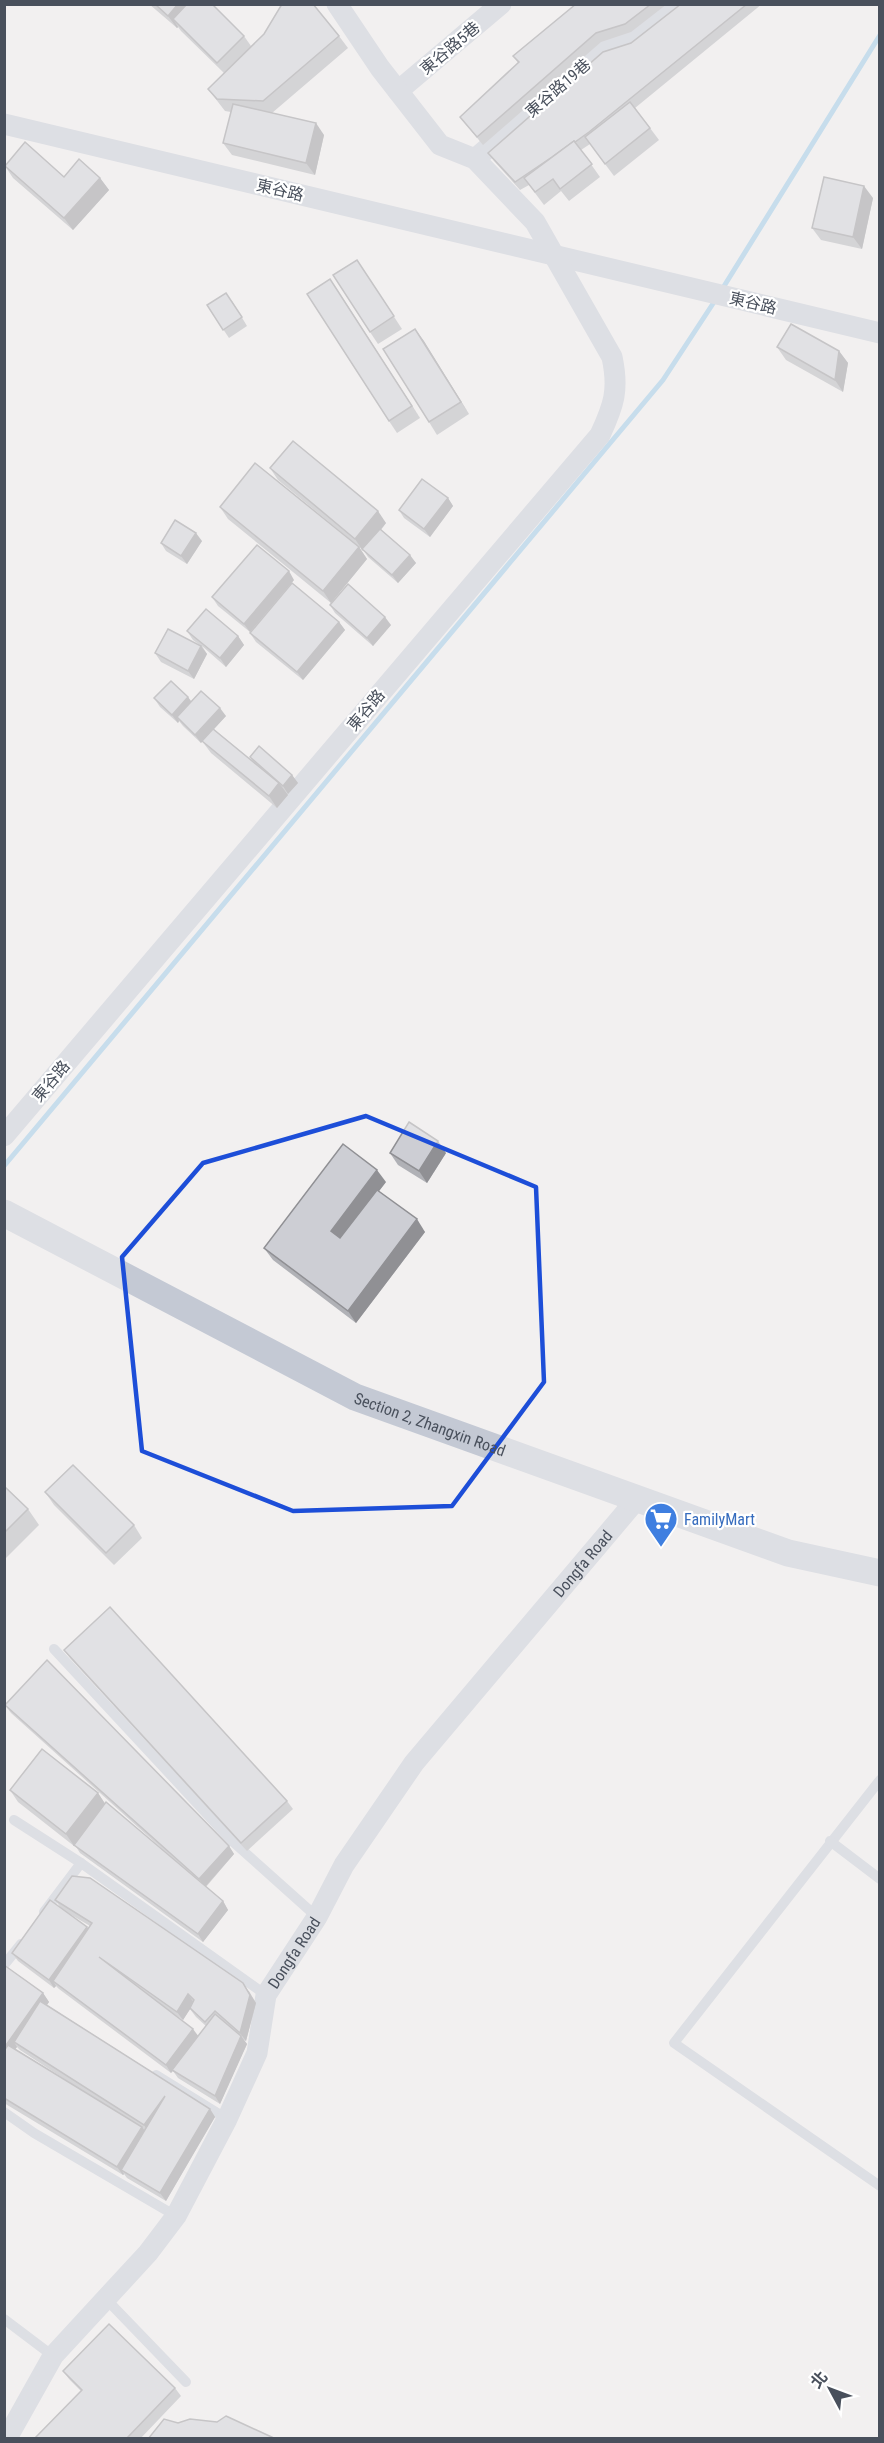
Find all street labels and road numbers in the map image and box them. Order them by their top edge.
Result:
street label: 東谷路5巷 [416,18,484,78]
street label: 東谷路19巷 [522,55,594,121]
street label: 東谷路 [254,175,306,205]
street label: 東谷路 [727,288,779,318]
street label: 東谷路 [343,686,389,734]
street label: 東谷路 [28,1057,74,1105]
street label: Section 2, Zhangxin Road [352,1388,508,1460]
street label: Dongfa Road [549,1526,616,1601]
street label: Dongfa Road [264,1913,324,1992]

